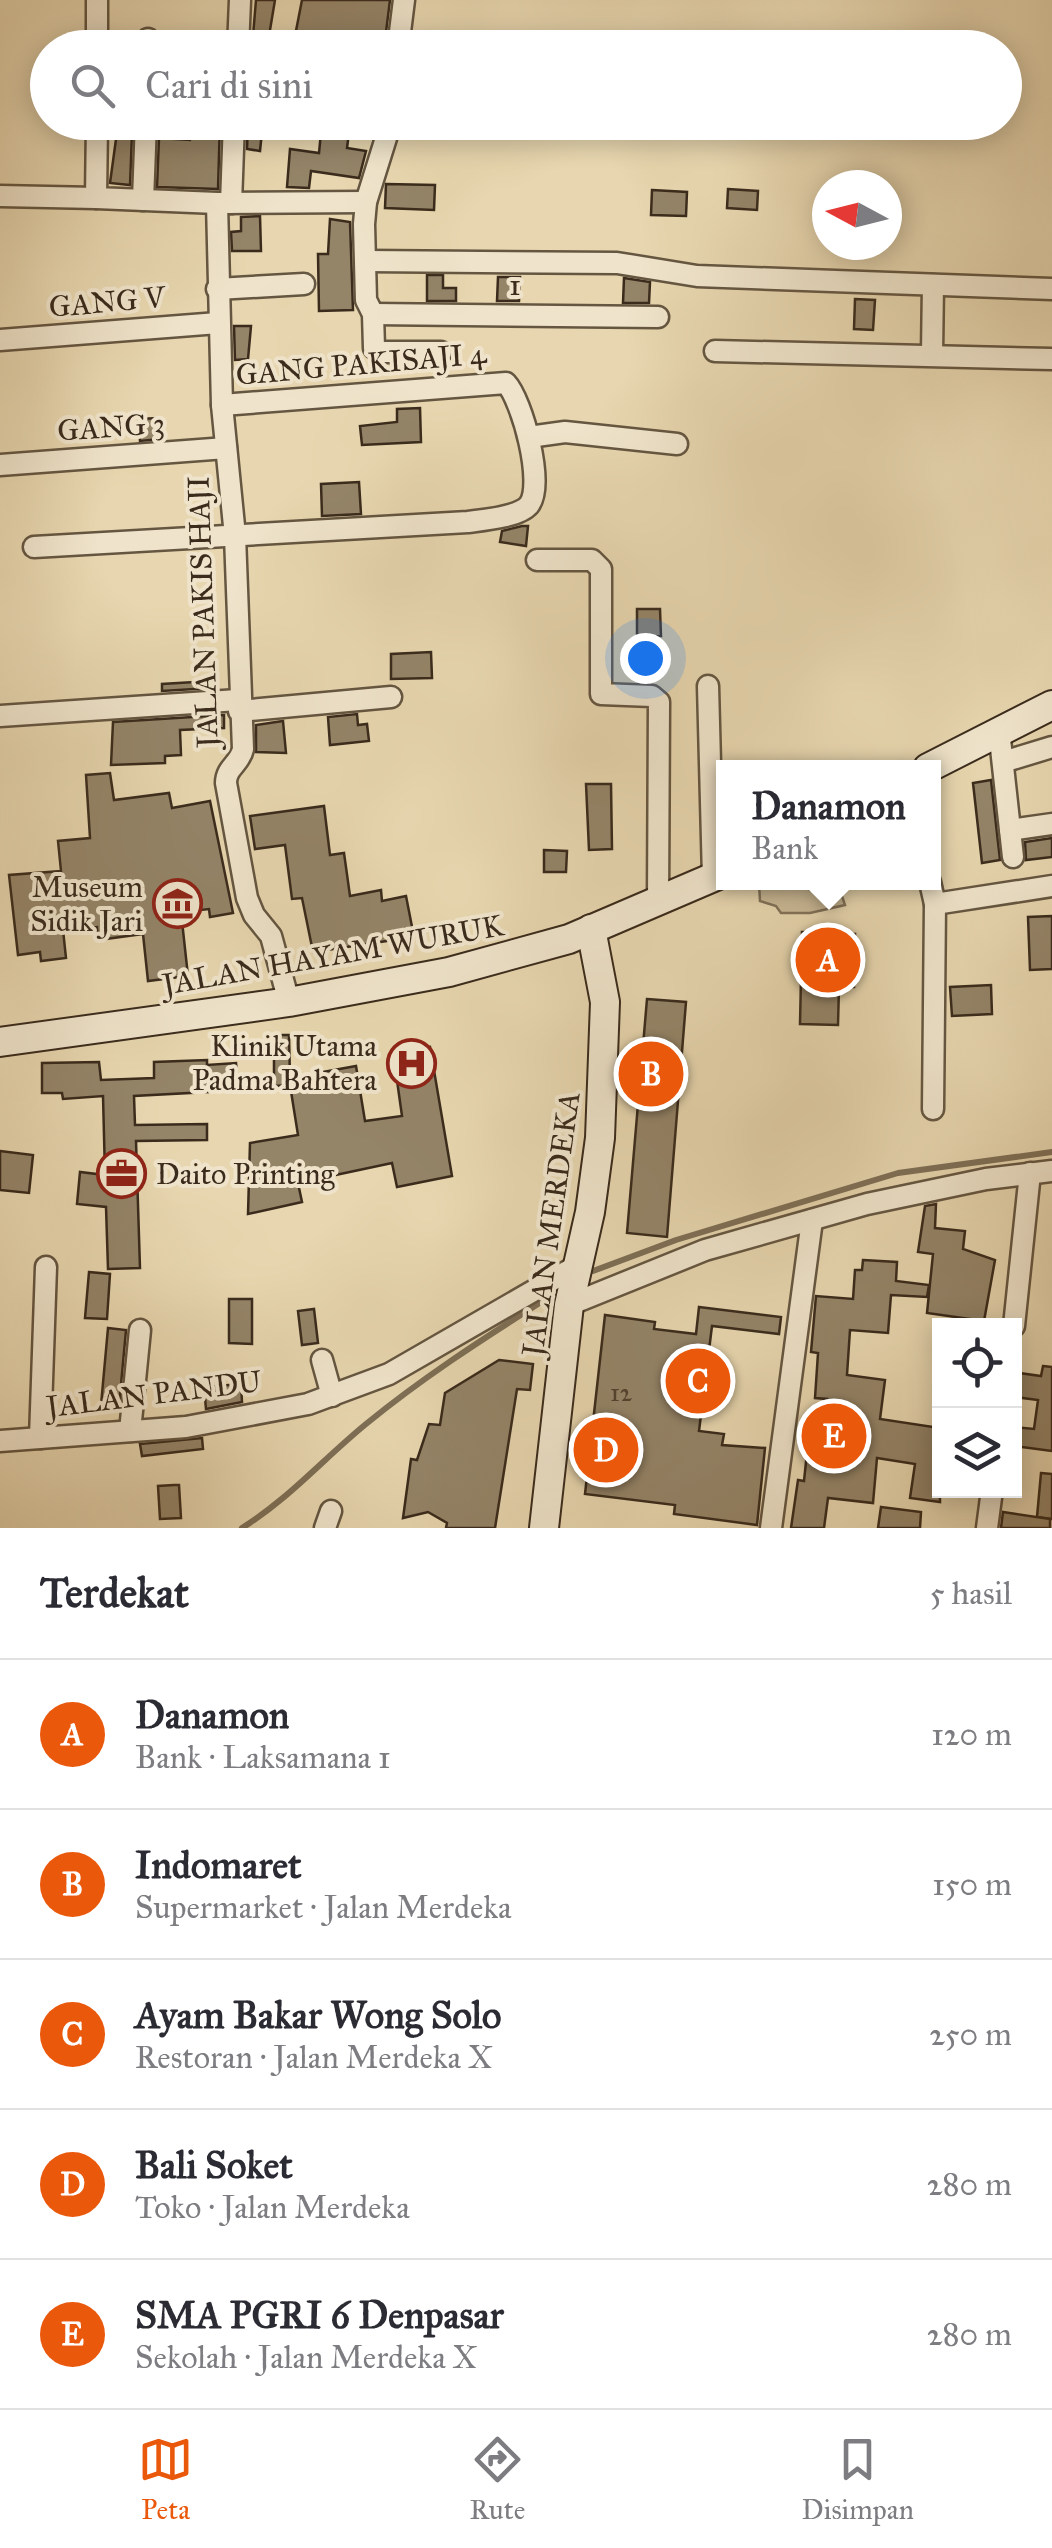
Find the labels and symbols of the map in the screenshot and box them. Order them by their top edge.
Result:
north arrow [812,170,902,260]
street label: 1 [509,267,521,303]
street label: GANG V [47,279,168,325]
street label: GANG PAKISAJI 4 [234,335,489,393]
street label: GANG 3 [56,405,166,449]
street label: JALAN PAKIS HAJI [180,475,226,752]
your location [620,633,671,684]
place label: Museum Sidik Jari [30,869,143,939]
museum icon: Museum Sidik Jari [152,878,204,930]
street label: JALAN HAYAM WURUK [157,907,507,1003]
pin: A [796,922,860,998]
place label: Klinik Utama Padma Bahtera [192,1028,377,1098]
pin: B [618,1036,684,1112]
hospital icon: Klinik Utama Padma Bahtera [386,1037,438,1089]
street label: JALAN MERDEKA [514,1089,587,1362]
office icon: Daito Printing [95,1148,147,1200]
place label: Daito Printing [156,1156,336,1192]
pin: C [666,1344,730,1418]
street label: JALAN PANDU [41,1363,264,1425]
house number: 12 [610,1377,633,1408]
pin: E [802,1398,866,1474]
pin: D [574,1412,638,1488]

